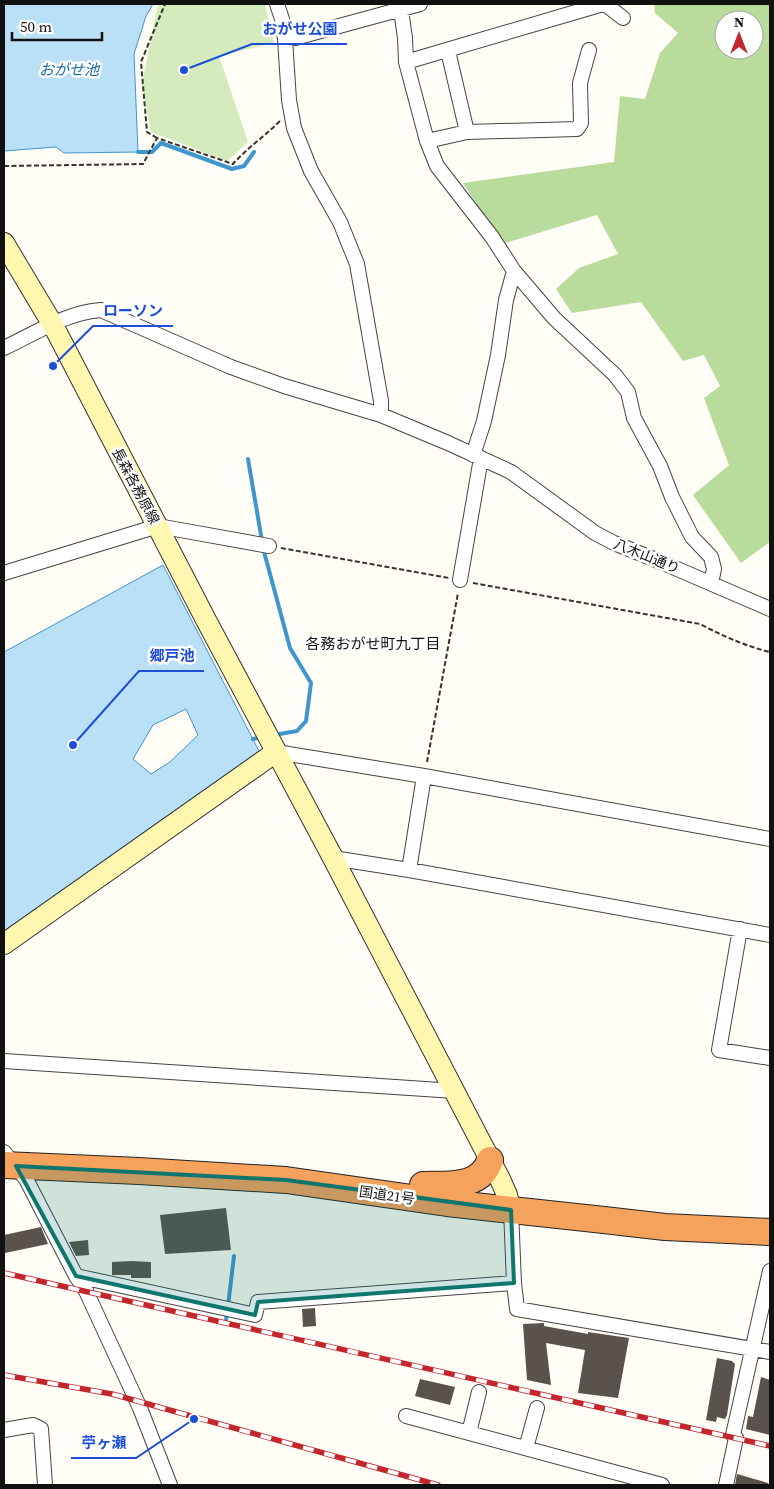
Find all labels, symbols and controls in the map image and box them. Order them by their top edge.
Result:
scale bar [12,10,102,42]
north arrow [714,10,764,60]
text: N [734,12,744,32]
callout: おがせ公園 [252,14,347,44]
text: 50 m [20,16,52,37]
text: おがせ公園 [262,18,338,39]
water label: おがせ池 [39,59,101,80]
callout: ローソン [93,296,173,326]
text: ローソン [103,300,163,321]
street label: 長森各務原線 [107,444,165,528]
street label: 八木山通り [611,534,683,578]
district label: 各務おがせ町九丁目 [305,633,441,654]
callout: 郷戸池 [139,641,204,671]
text: 郷戸池 [149,645,195,666]
street label: 国道21号 [358,1181,416,1209]
callout: 苧ヶ瀬 [71,1428,136,1458]
text: 苧ヶ瀬 [81,1432,127,1453]

